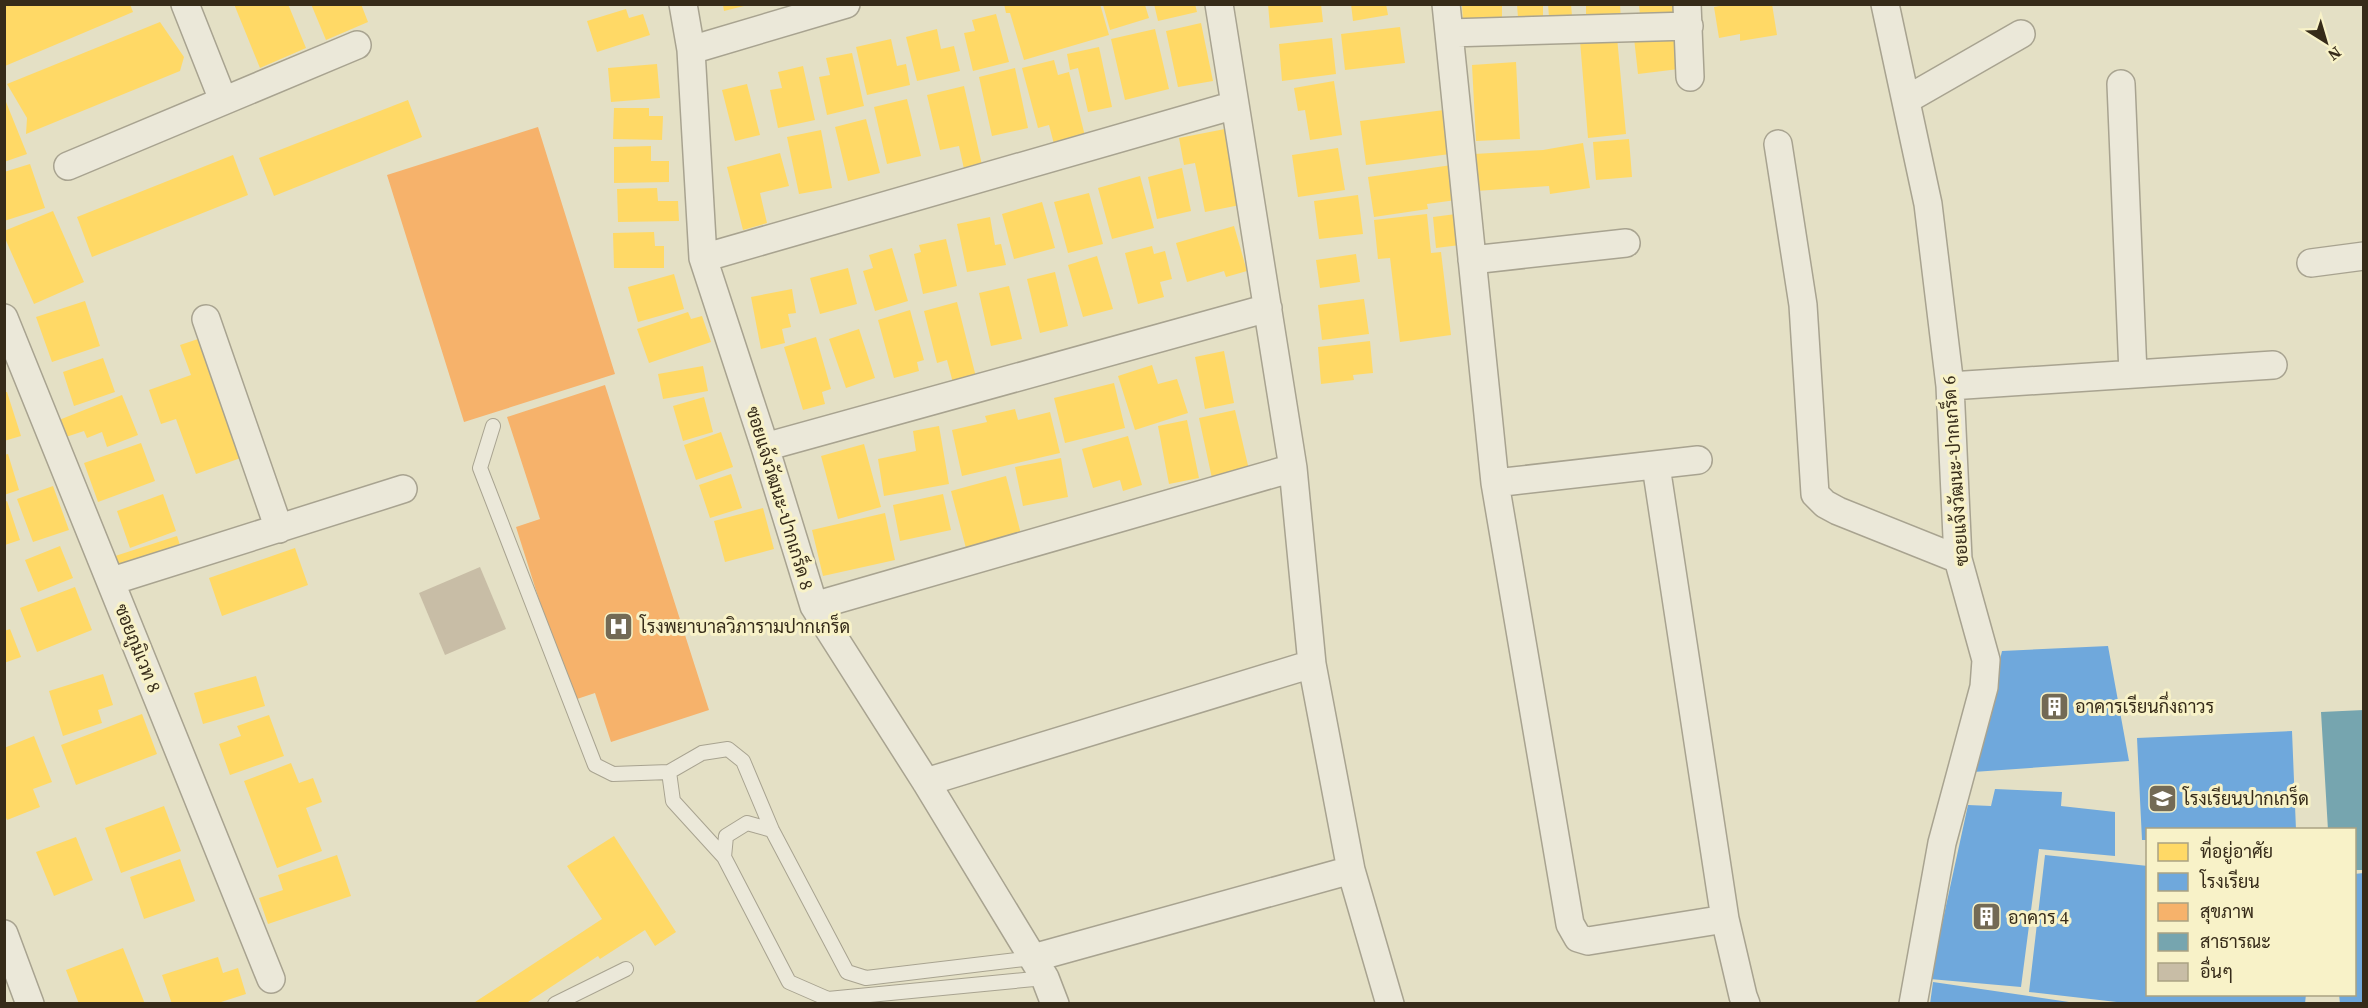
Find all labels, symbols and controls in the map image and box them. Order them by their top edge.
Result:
north arrow [2296,12,2356,72]
text: N [2323,42,2346,66]
street label: ซอยแจ้งวัฒนะ-ปากเกร็ด 6 [1935,375,1974,567]
street label: ซอยแจ้งวัฒนะ-ปากเกร็ด 8 [740,403,821,593]
street label: ซอยภูมิเวท 8 [108,600,167,697]
hospital icon: โรงพยาบาลวิภารามปากเกร็ด [603,610,635,642]
place label: โรงพยาบาลวิภารามปากเกร็ด [639,613,850,639]
building icon: อาคารเรียนกึ่งถาวร [2038,690,2070,722]
place label: อาคารเรียนกึ่งถาวร [2075,691,2215,719]
school or university icon: โรงเรียนปากเกร็ด [2146,782,2178,814]
place label: โรงเรียนปากเกร็ด [2182,785,2309,811]
legend [2146,828,2356,996]
text: ที่อยู่อาศัย [2200,836,2273,865]
text: โรงเรียน [2199,869,2260,894]
text: สุขภาพ [2200,899,2254,924]
building icon: อาคาร 4 [1971,901,2003,933]
place label: อาคาร 4 [2008,905,2069,930]
text: สาธารณะ [2200,929,2271,954]
text: อื่นๆ [2200,956,2233,984]

